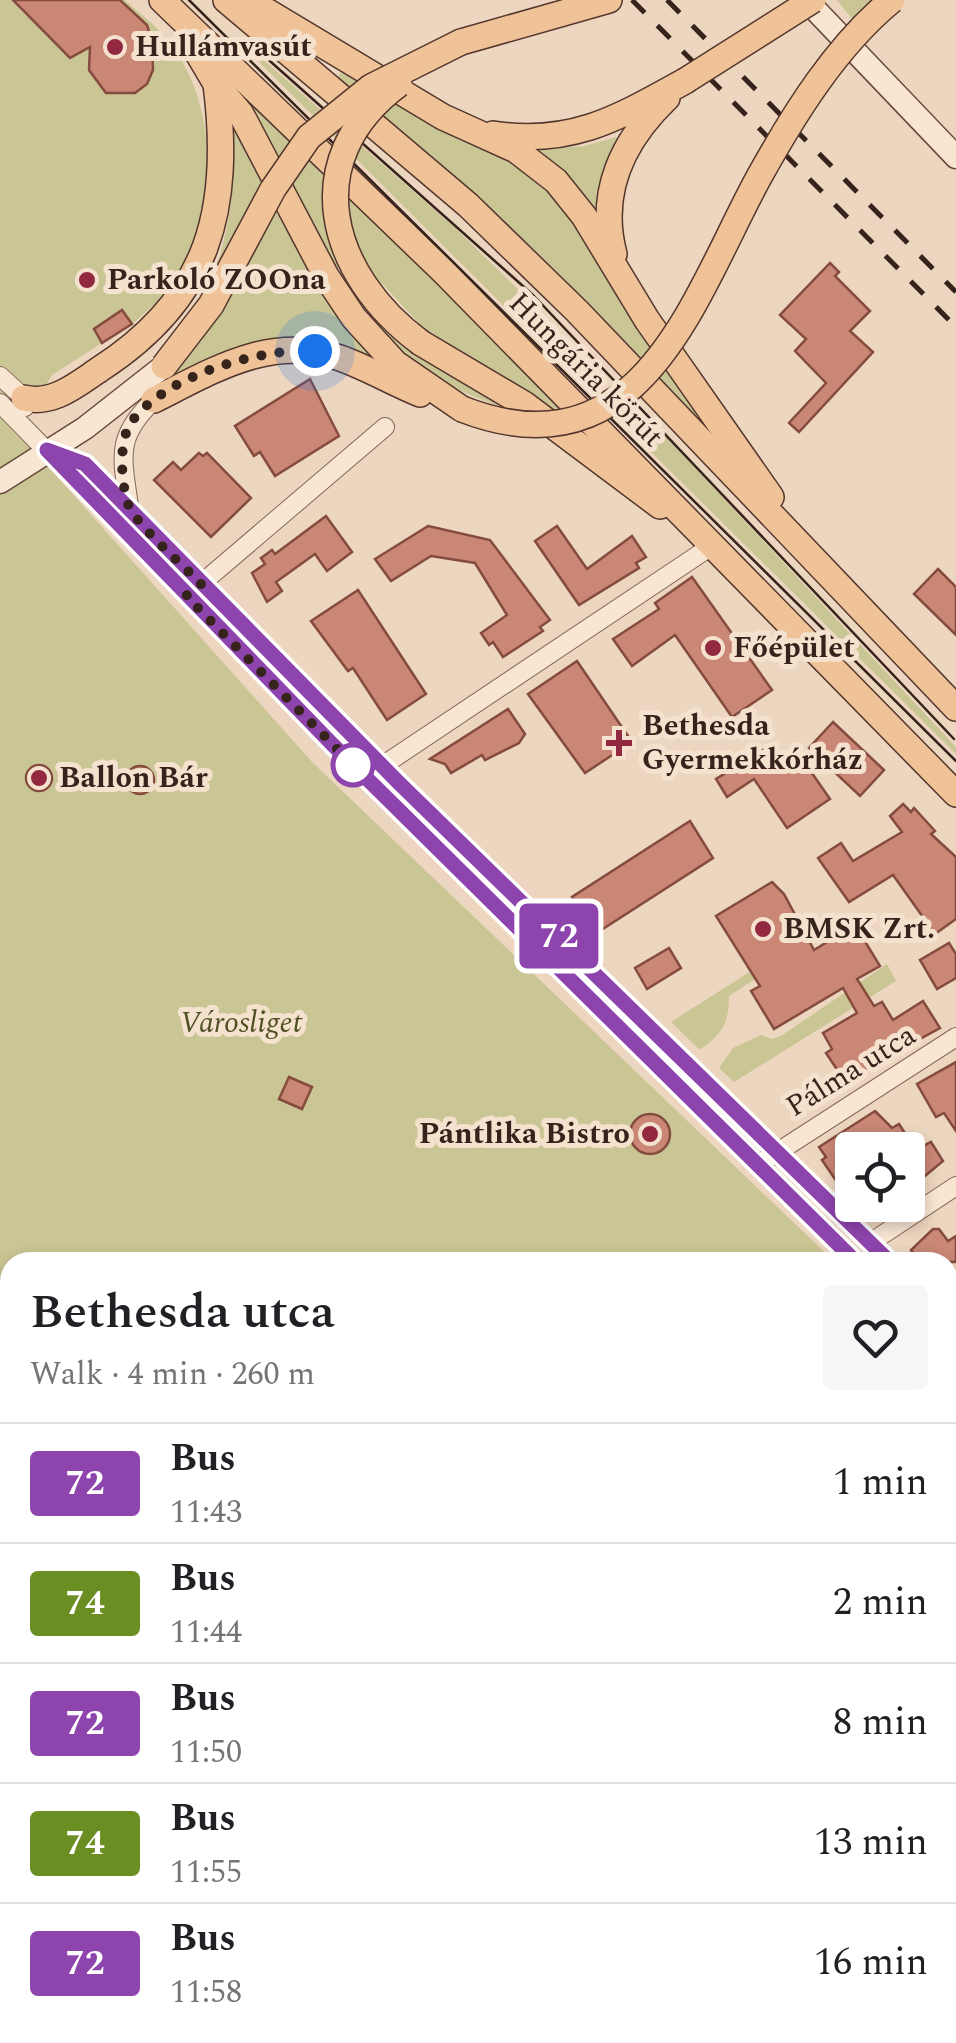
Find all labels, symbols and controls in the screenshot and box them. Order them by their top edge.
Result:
place label: Hullámvasút [135,24,312,70]
marker: Hullámvasút [104,36,126,58]
place label: Parkoló ZOOna [107,257,326,303]
marker: Parkoló ZOOna [76,269,98,291]
street label: Hungária körút [497,281,675,459]
your location [290,326,340,376]
place label: Főépület [733,625,855,671]
marker: Főépület [702,637,724,659]
place label: Bethesda Gyermekkórház [642,703,863,783]
marker: Bethesda Gyermekkórház [606,730,632,756]
unlabelled marker [332,744,374,786]
place label: Ballon Bár [59,755,208,801]
marker: Ballon Bár [28,767,50,789]
line badge: 72 [514,904,604,968]
place label: BMSK Zrt. [783,906,935,952]
text: 72 [539,910,579,963]
marker: BMSK Zrt. [752,918,774,940]
park label: Városliget [180,1000,302,1046]
street label: Pálma utca [777,1013,925,1129]
place label: Pántlika Bistro [419,1111,630,1157]
marker: Pántlika Bistro [639,1123,661,1145]
map controls [835,1132,925,1222]
button: locate [835,1132,925,1222]
text: Bethesda utca [30,1276,335,1349]
button: heart [823,1285,928,1390]
text: Walk · 4 min · 260 m [30,1350,315,1399]
text: Bus [170,1430,236,1488]
text: 1 min [833,1454,928,1512]
text: 72 [65,1457,105,1510]
text: 11:43 [170,1488,242,1537]
text: Bus [170,1550,236,1608]
text: 2 min [833,1574,928,1632]
text: 74 [65,1577,105,1630]
text: 11:44 [170,1608,242,1657]
text: Bus [170,1670,236,1728]
text: 8 min [833,1694,928,1752]
text: 72 [65,1697,105,1750]
text: 11:50 [170,1728,242,1777]
text: Bus [170,1790,236,1848]
text: 13 min [814,1814,928,1872]
text: 74 [65,1817,105,1870]
text: 11:55 [170,1848,242,1897]
text: Bus [170,1910,236,1968]
text: 16 min [814,1934,928,1992]
text: 72 [65,1937,105,1990]
text: 11:58 [170,1968,242,2017]

